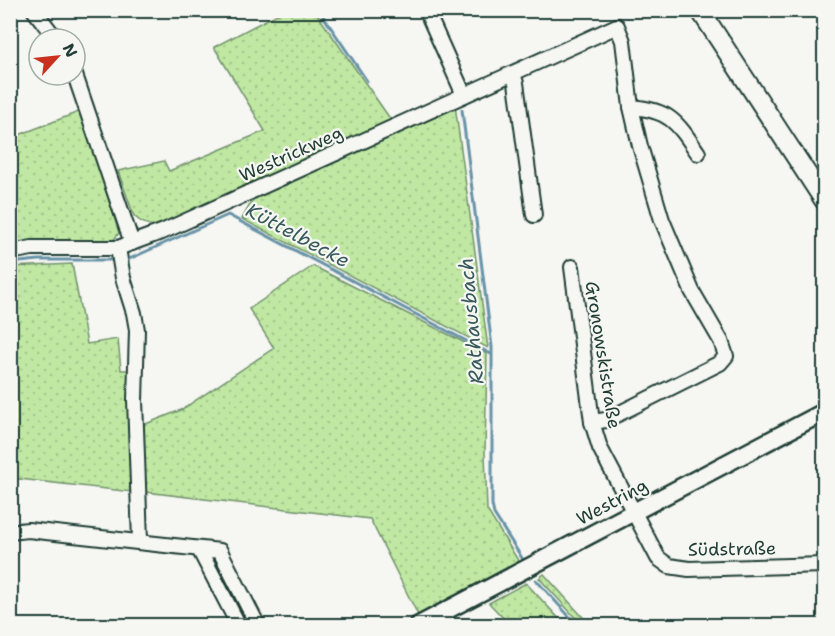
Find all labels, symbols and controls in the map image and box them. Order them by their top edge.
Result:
north arrow [27,27,87,87]
text: N [58,40,82,61]
street label: Westrickweg [236,121,346,187]
water label: Küttelbecke [242,197,354,273]
water label: Rathausbach [453,257,489,385]
street label: Gronowskistraße [579,279,627,431]
street label: Westring [572,473,652,531]
street label: Südstraße [688,536,776,562]

